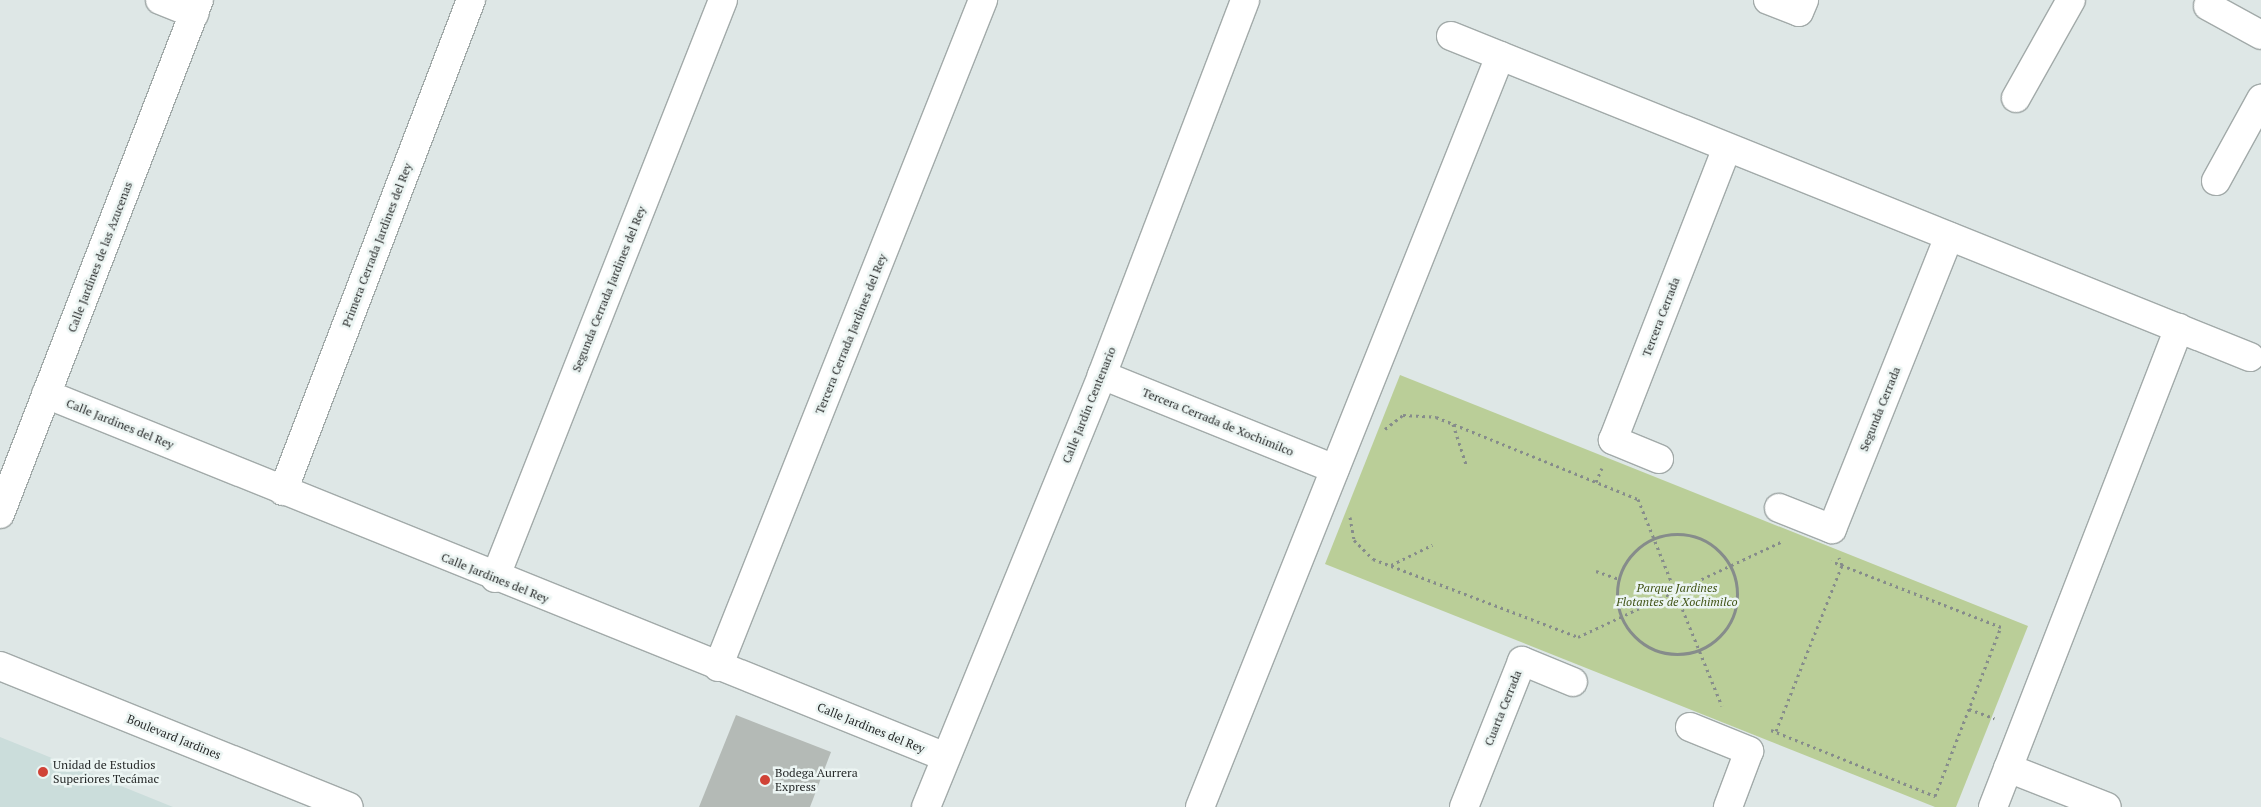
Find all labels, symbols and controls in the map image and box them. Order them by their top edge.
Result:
street label: Primera Cerrada Jardines del Rey [339,161,415,329]
street label: Calle Jardines de las Azucenas [65,180,135,334]
street label: Segunda Cerrada Jardines del Rey [569,204,649,374]
street label: Tercera Cerrada Jardines del Rey [812,252,890,416]
street label: Tercera Cerrada [1639,275,1683,359]
street label: Calle Jardín Centenario [1059,345,1119,465]
street label: Segunda Cerrada [1856,365,1904,453]
street label: Tercera Cerrada de Xochimilco [1140,385,1296,459]
street label: Calle Jardines del Rey [64,396,176,452]
street label: Calle Jardines del Rey [439,550,551,606]
park label: Parque Jardines Flotantes de Xochimilco [1616,581,1738,609]
street label: Cuarta Cerrada [1481,668,1525,748]
street label: Calle Jardines del Rey [815,700,927,756]
street label: Boulevard Jardines [125,712,223,762]
place label: Unidad de Estudios Superiores Tecámac [53,758,159,786]
marker: Unidad de Estudios Superiores Tecámac [37,766,49,778]
place label: Bodega Aurrera Express [775,766,858,794]
marker: Bodega Aurrera Express [759,774,771,786]

